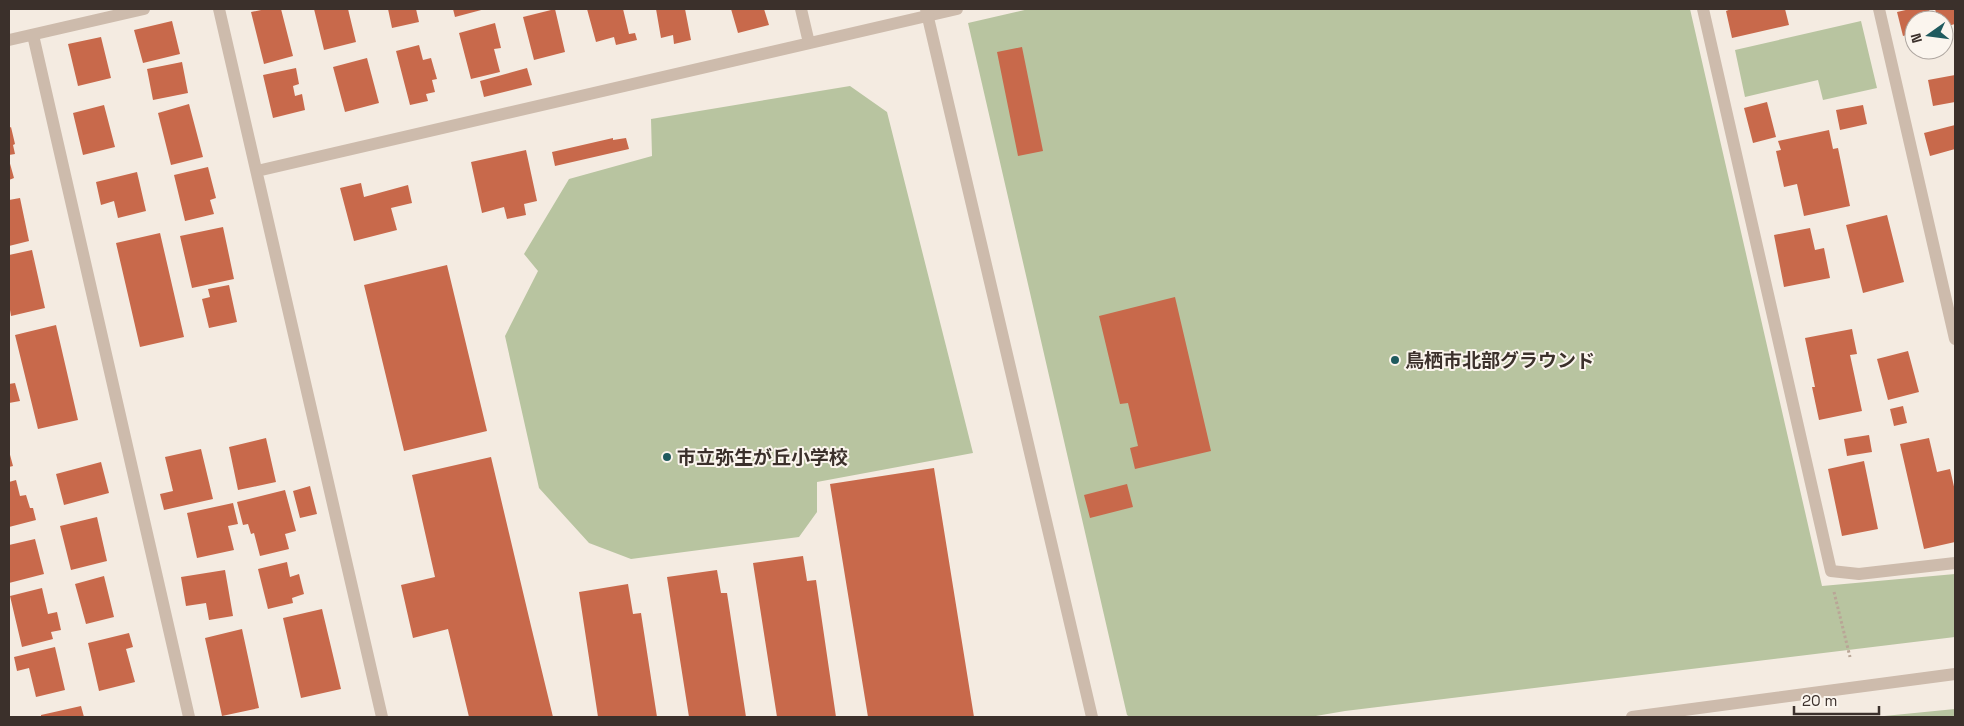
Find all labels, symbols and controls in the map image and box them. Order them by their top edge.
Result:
north arrow [1904,10,1954,60]
text: N [1907,31,1926,45]
place label: 鳥栖市北部グラウンド [1405,348,1595,373]
marker: 鳥栖市北部グラウンド [1389,354,1401,366]
place label: 市立弥生が丘小学校 [677,445,848,470]
marker: 市立弥生が丘小学校 [661,451,673,463]
scale bar [1794,684,1879,716]
text: 20 m [1802,691,1837,710]

